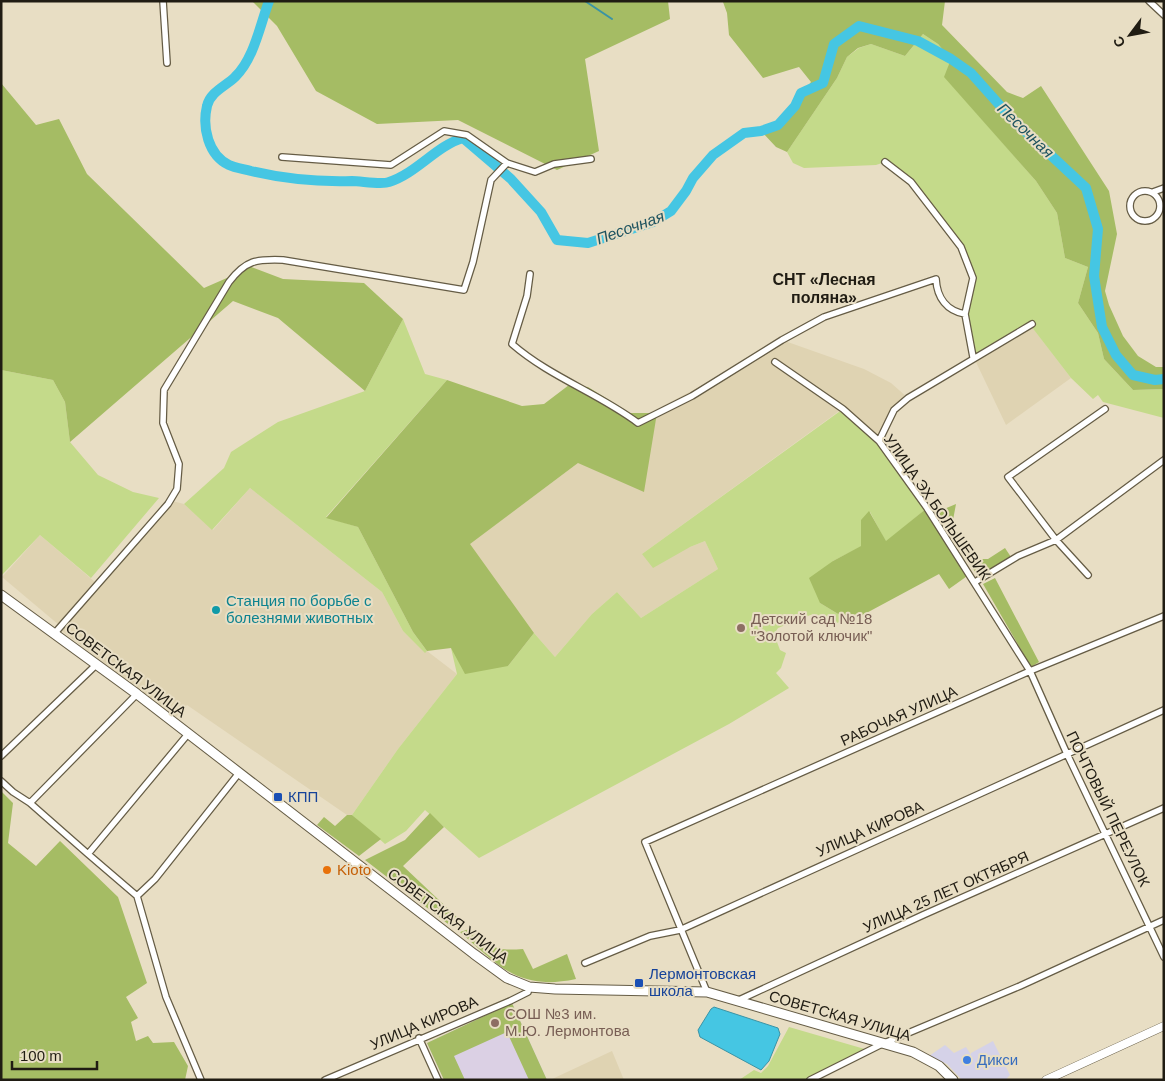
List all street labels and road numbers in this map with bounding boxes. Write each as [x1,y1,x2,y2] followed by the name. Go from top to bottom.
[881,431,994,583] street label: УЛИЦА ЭХ БОЛЬШЕВИК
[63,619,190,721] street label: СОВЕТСКАЯ УЛИЦА
[838,682,960,749] street label: РАБОЧАЯ УЛИЦА
[1063,728,1154,889] street label: ПОЧТОВЫЙ ПЕРЕУЛОК
[814,797,926,860] street label: УЛИЦА КИРОВА
[860,847,1031,936] street label: УЛИЦА 25 ЛЕТ ОКТЯБРЯ
[385,865,512,967] street label: СОВЕТСКАЯ УЛИЦА
[767,987,913,1044] street label: СОВЕТСКАЯ УЛИЦА
[367,992,480,1053] street label: УЛИЦА КИРОВА

